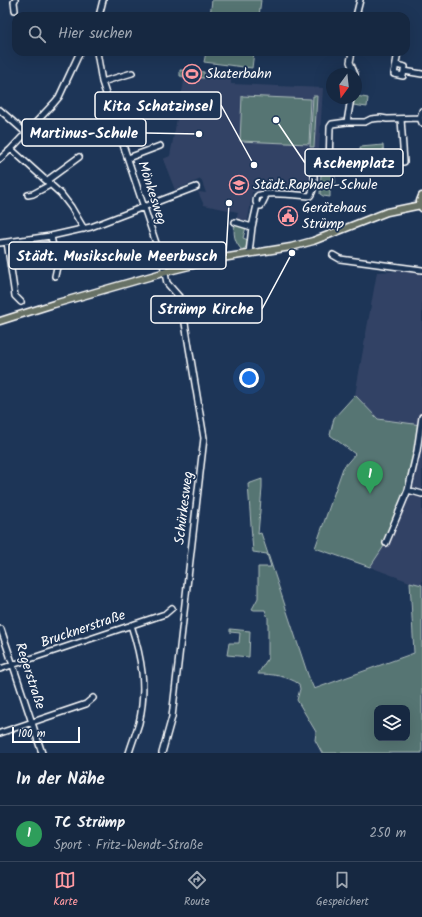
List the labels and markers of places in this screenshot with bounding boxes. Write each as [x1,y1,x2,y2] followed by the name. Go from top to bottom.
[181,63,203,85] sports icon: Skaterbahn
[206,63,272,85] place label: Skaterbahn
[95,92,221,119] callout: Kita Schatzinsel
[22,119,146,146] callout: Martinus-Schule
[305,149,403,176] callout: Aschenplatz
[228,174,250,196] school or university icon: Städt.Raphael-Schule
[253,174,378,196] place label: Städt.Raphael-Schule
[302,197,367,235] place label: Gerätehaus Strümp
[277,205,299,227] public building icon: Gerätehaus Strümp
[9,242,226,269] callout: Städt. Musikschule Meerbusch
[151,296,262,323] callout: Strümp Kirche
[357,461,383,494] pin: 1

